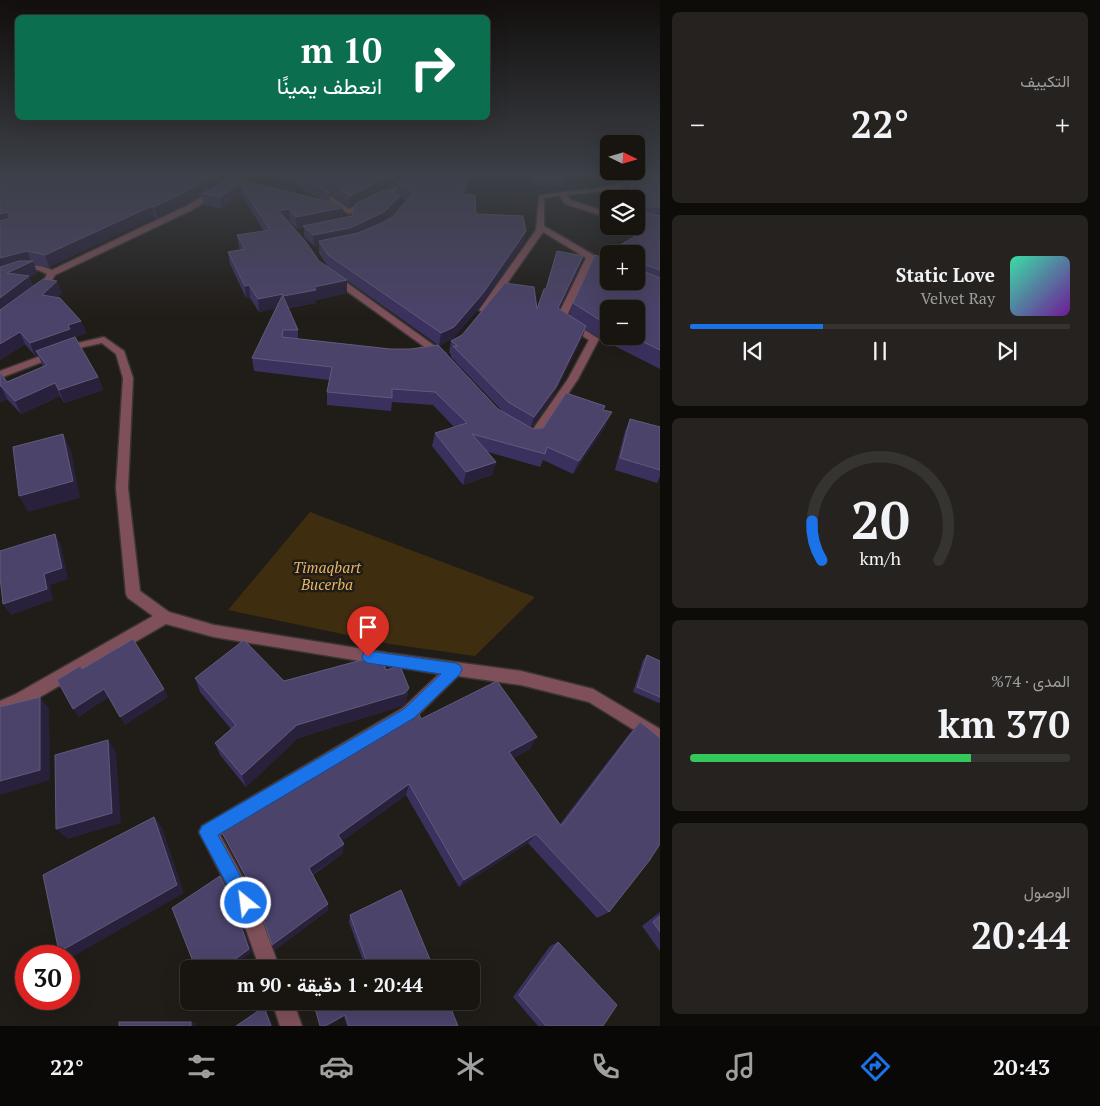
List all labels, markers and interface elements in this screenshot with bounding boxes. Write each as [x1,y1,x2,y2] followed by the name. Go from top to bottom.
[301,27,382,73] text: 10 m
[400,35,465,100] icon: right
[1020,70,1070,92] text: التكييف
[277,71,382,100] text: انعطف يمينًا
[851,99,909,149] text: 22°
[690,106,705,143] text: −
[1055,106,1070,143] text: +
[600,135,645,180] north arrow
[600,135,645,345] map controls
[600,190,645,235] button: layers
[600,245,645,290] button: +
[896,262,995,287] text: Static Love
[921,287,995,309] text: Velvet Ray
[600,300,645,345] button: −
[739,337,767,365] icon: previous
[866,337,894,365] icon: pause
[993,337,1021,365] icon: next
[851,485,909,554] text: 20
[859,546,901,570] text: km/h
[293,557,362,594] park label: Timaqbart Bucerba
[347,606,389,657] pin
[354,613,382,641] icon: arrive
[991,670,1070,692] text: المدى · 74%
[938,699,1070,749] text: 370 km
[219,876,271,928] position arrow
[1024,881,1070,903] text: الوصول
[971,910,1070,960] text: 20:44
[15,945,80,1010] speed limit sign: 30
[237,972,423,997] text: 20:44 · 1 دقيقة · 90 m
[184,1049,219,1084] icon: filters
[319,1049,354,1084] icon: car
[453,1049,488,1084] icon: climate
[588,1049,623,1084] icon: phone
[723,1049,758,1084] icon: music
[858,1049,893,1084] icon: directions
[50,1052,84,1081] text: 22°
[993,1052,1050,1081] text: 20:43

